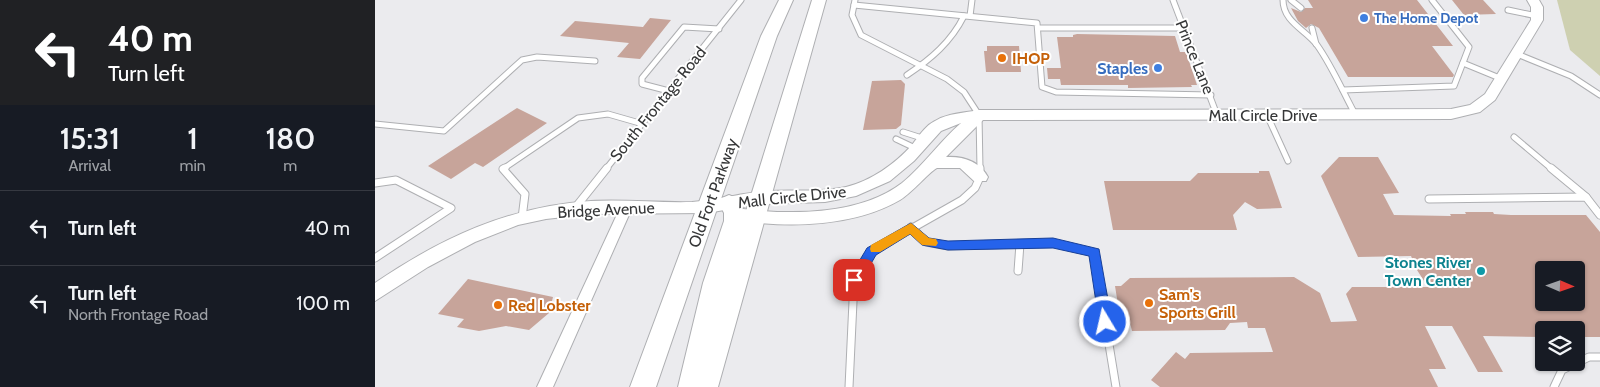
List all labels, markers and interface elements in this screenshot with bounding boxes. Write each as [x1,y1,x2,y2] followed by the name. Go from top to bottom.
[1374,9,1478,27] place label: The Home Depot
[1358,12,1370,24] marker: The Home Depot
[108,17,193,60] text: 40 m
[1172,17,1218,97] street label: Prince Lane
[25,20,90,85] icon: left
[606,43,710,165] street label: South Frontage Road
[1012,49,1050,68] place label: IHOP
[996,52,1008,64] marker: IHOP
[1097,59,1148,78] place label: Staples
[108,60,185,87] text: Turn left
[1152,62,1164,74] marker: Staples
[1209,106,1317,125] street label: Mall Circle Drive
[60,120,120,157] text: 15:31
[187,120,198,157] text: 1
[265,120,315,157] text: 180
[684,136,742,250] street label: Old Fort Parkway
[68,156,111,175] text: Arrival
[179,156,206,175] text: min
[283,156,297,175] text: m
[737,182,847,212] street label: Mall Circle Drive
[557,198,655,222] street label: Bridge Avenue
[25,214,53,242] icon: left
[68,217,136,240] text: Turn left
[305,217,350,240] text: 40 m
[1385,253,1472,290] place label: Stones River Town Center
[833,259,875,301] pin
[1535,261,1585,311] north arrow
[1535,261,1585,371] map controls
[1475,265,1487,277] marker: Stones River Town Center
[840,266,868,294] icon: arrive
[68,282,136,305] text: Turn left
[1159,285,1236,322] place label: Sam's Sports Grill
[25,289,53,317] icon: left
[296,292,350,315] text: 100 m
[1078,295,1130,347] position arrow
[508,296,591,315] place label: Red Lobster
[1143,297,1155,309] marker: Sam's Sports Grill
[492,299,504,311] marker: Red Lobster
[68,305,208,324] text: North Frontage Road
[1535,321,1585,371] button: layers

